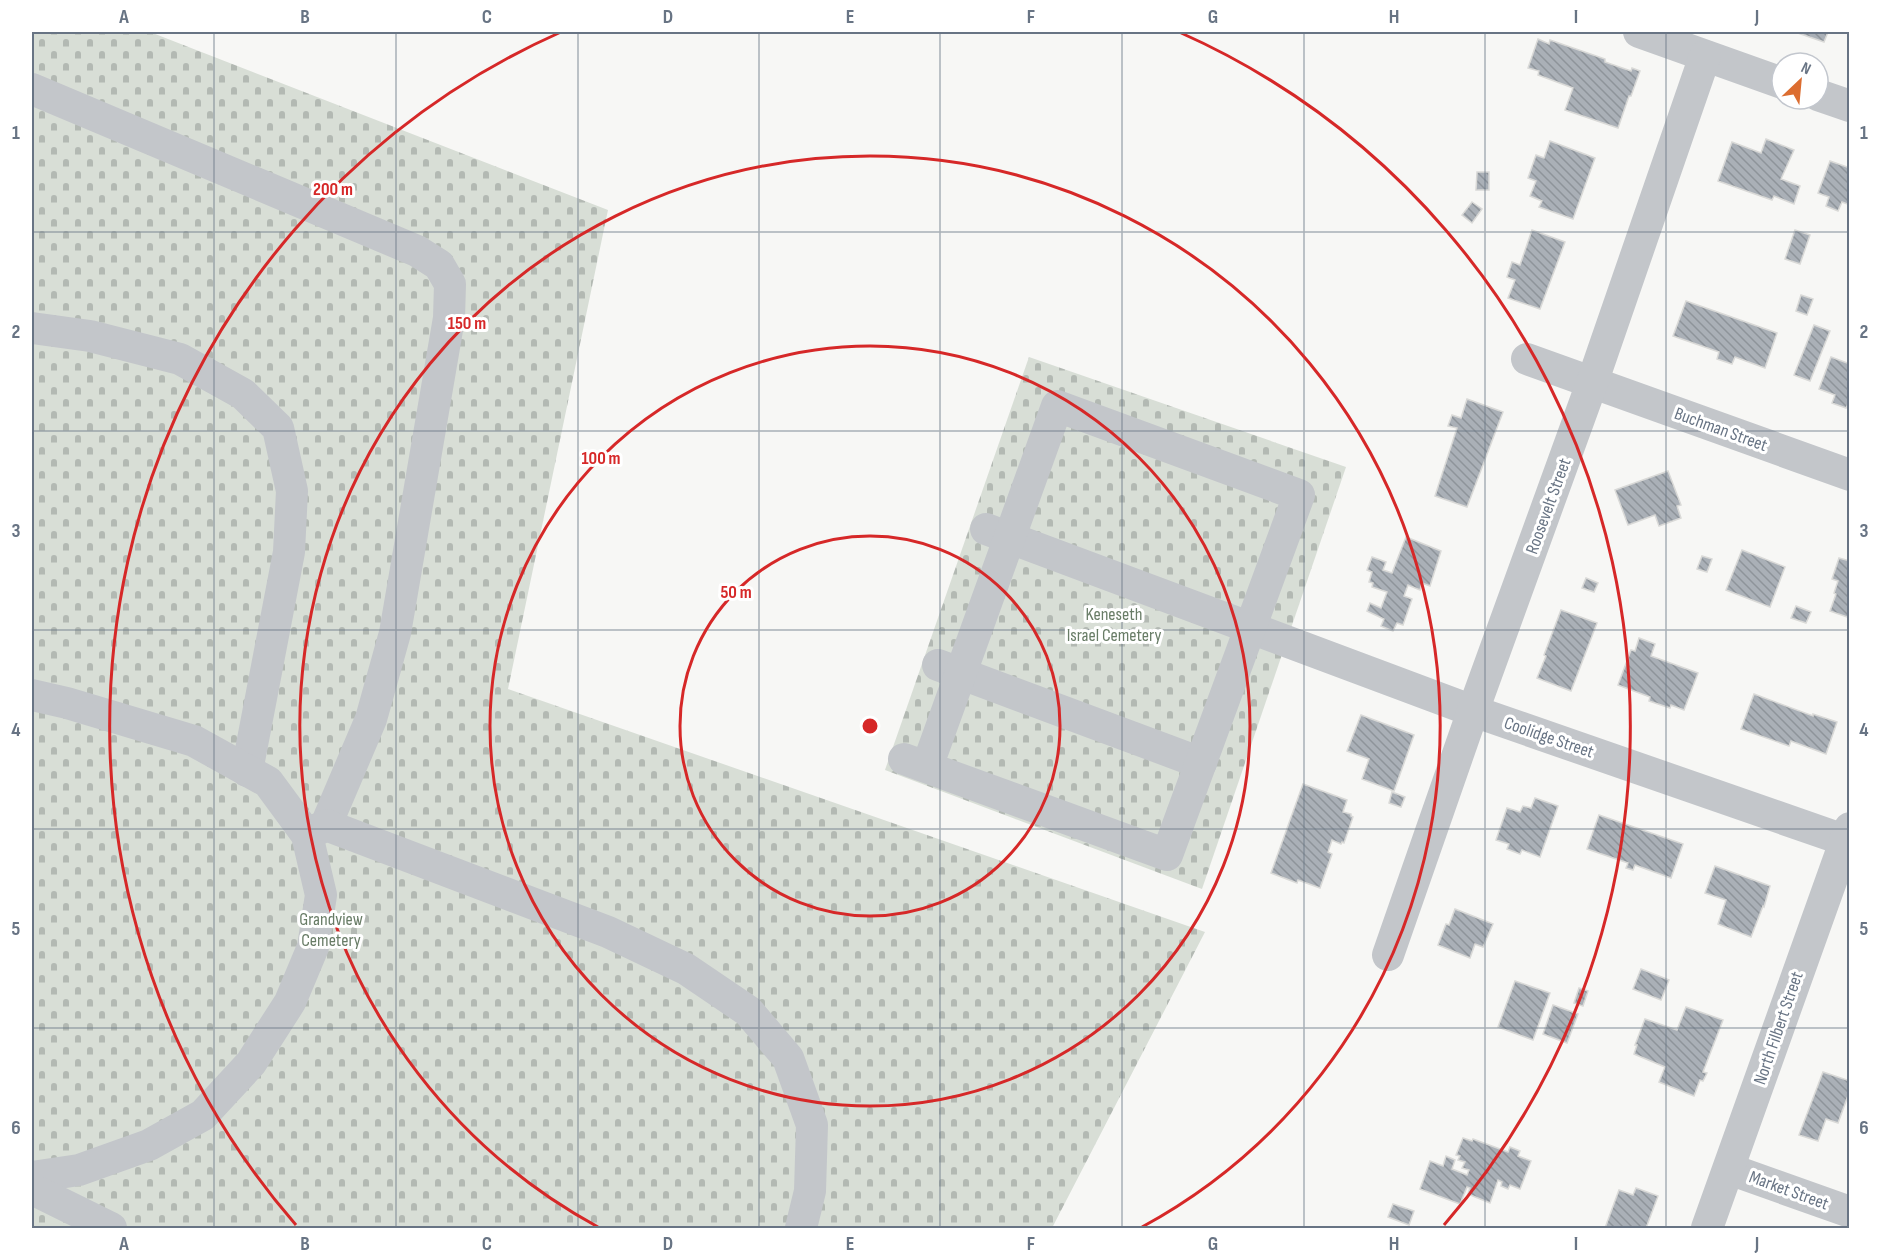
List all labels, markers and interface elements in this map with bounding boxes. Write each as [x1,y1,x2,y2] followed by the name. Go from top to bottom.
[118,5,129,29] text: A
[300,5,310,29] text: B
[482,5,492,29] text: C
[663,5,673,29] text: D
[846,5,854,29] text: E
[1027,5,1035,29] text: F
[1208,5,1218,29] text: G
[1389,5,1399,29] text: H
[1574,5,1578,29] text: I
[1754,5,1759,29] text: J
[1770,51,1830,111] north arrow
[1798,58,1814,79] text: N
[12,121,20,145] text: 1
[1860,121,1868,145] text: 1
[313,179,353,200] text: 200 m
[448,313,486,334] text: 150 m
[12,320,20,344] text: 2
[1860,320,1868,344] text: 2
[1671,403,1771,456] street label: Buchman Street
[582,448,621,469] text: 100 m
[1521,455,1576,557] street label: Roosevelt Street
[12,519,21,543] text: 3
[1860,519,1869,543] text: 3
[720,582,752,603] text: 50 m
[1067,604,1161,646] park label: Keneseth Israel Cemetery
[1501,712,1597,763] street label: Coolidge Street
[860,716,880,736] centre of rings
[11,718,21,742] text: 4
[1859,718,1869,742] text: 4
[299,909,363,951] park label: Grandview Cemetery
[12,917,21,941] text: 5
[1860,917,1869,941] text: 5
[1749,968,1808,1088] street label: North Filbert Street
[11,1116,21,1140] text: 6
[1859,1116,1869,1140] text: 6
[1746,1166,1832,1215] street label: Market Street
[118,1232,129,1256] text: A
[300,1232,310,1256] text: B
[482,1232,492,1256] text: C
[663,1232,673,1256] text: D
[846,1232,854,1256] text: E
[1027,1232,1035,1256] text: F
[1208,1232,1218,1256] text: G
[1389,1232,1399,1256] text: H
[1574,1232,1578,1256] text: I
[1754,1232,1759,1256] text: J

